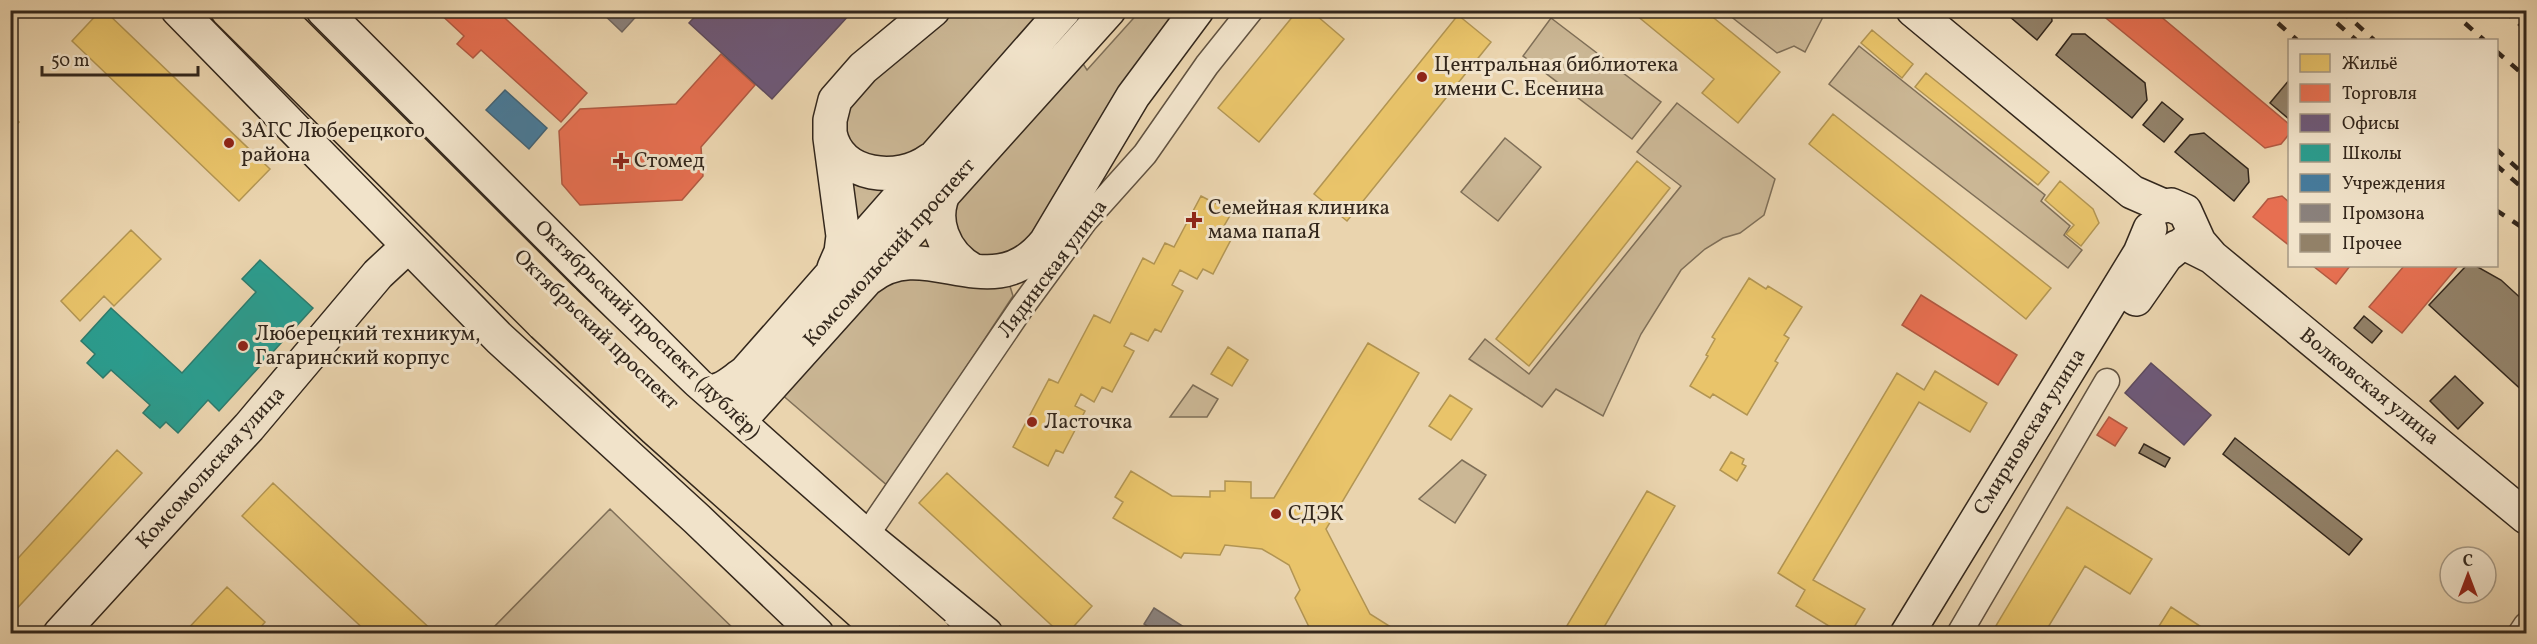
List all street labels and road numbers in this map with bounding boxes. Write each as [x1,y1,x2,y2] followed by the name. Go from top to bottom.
[797,152,983,354] street label: Комсомольский проспект
[991,194,1115,344] street label: Лядинская улица
[527,214,767,446] street label: Октябрьский проспект (дублёр)
[507,243,686,417] street label: Октябрьский проспект
[2293,321,2445,453] street label: Волковская улица
[1967,343,2093,521] street label: Смирновская улица
[130,380,292,556] street label: Комсомольская улица

